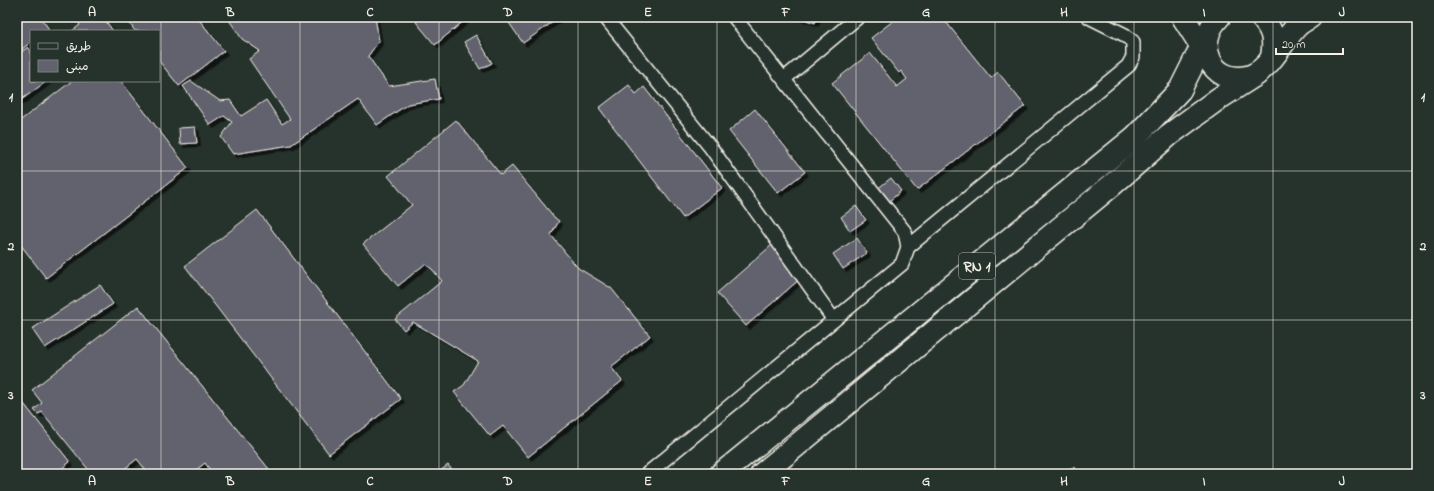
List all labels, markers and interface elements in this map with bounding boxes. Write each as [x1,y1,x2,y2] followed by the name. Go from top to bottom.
[88,3,96,22] text: A
[225,3,235,22] text: B
[366,3,374,22] text: C
[502,3,513,22] text: D
[644,3,652,22] text: E
[781,3,791,22] text: F
[922,3,930,22] text: G
[1060,3,1068,22] text: H
[1202,3,1206,22] text: I
[1339,3,1345,22] text: J
[30,30,160,82] legend
[1276,30,1343,56] scale bar
[1282,36,1305,54] text: 20 m
[66,38,91,56] text: طريق
[66,58,89,76] text: مبنى
[9,88,14,107] text: 1
[1421,88,1426,107] text: 1
[7,237,15,256] text: 2
[1419,237,1427,256] text: 2
[959,253,995,279] road number: RN 1
[7,386,14,405] text: 3
[1419,386,1426,405] text: 3
[88,472,96,491] text: A
[225,472,235,491] text: B
[366,472,374,491] text: C
[502,472,513,491] text: D
[644,472,652,491] text: E
[781,472,791,491] text: F
[922,472,930,491] text: G
[1060,472,1068,491] text: H
[1202,472,1206,491] text: I
[1339,472,1345,491] text: J

